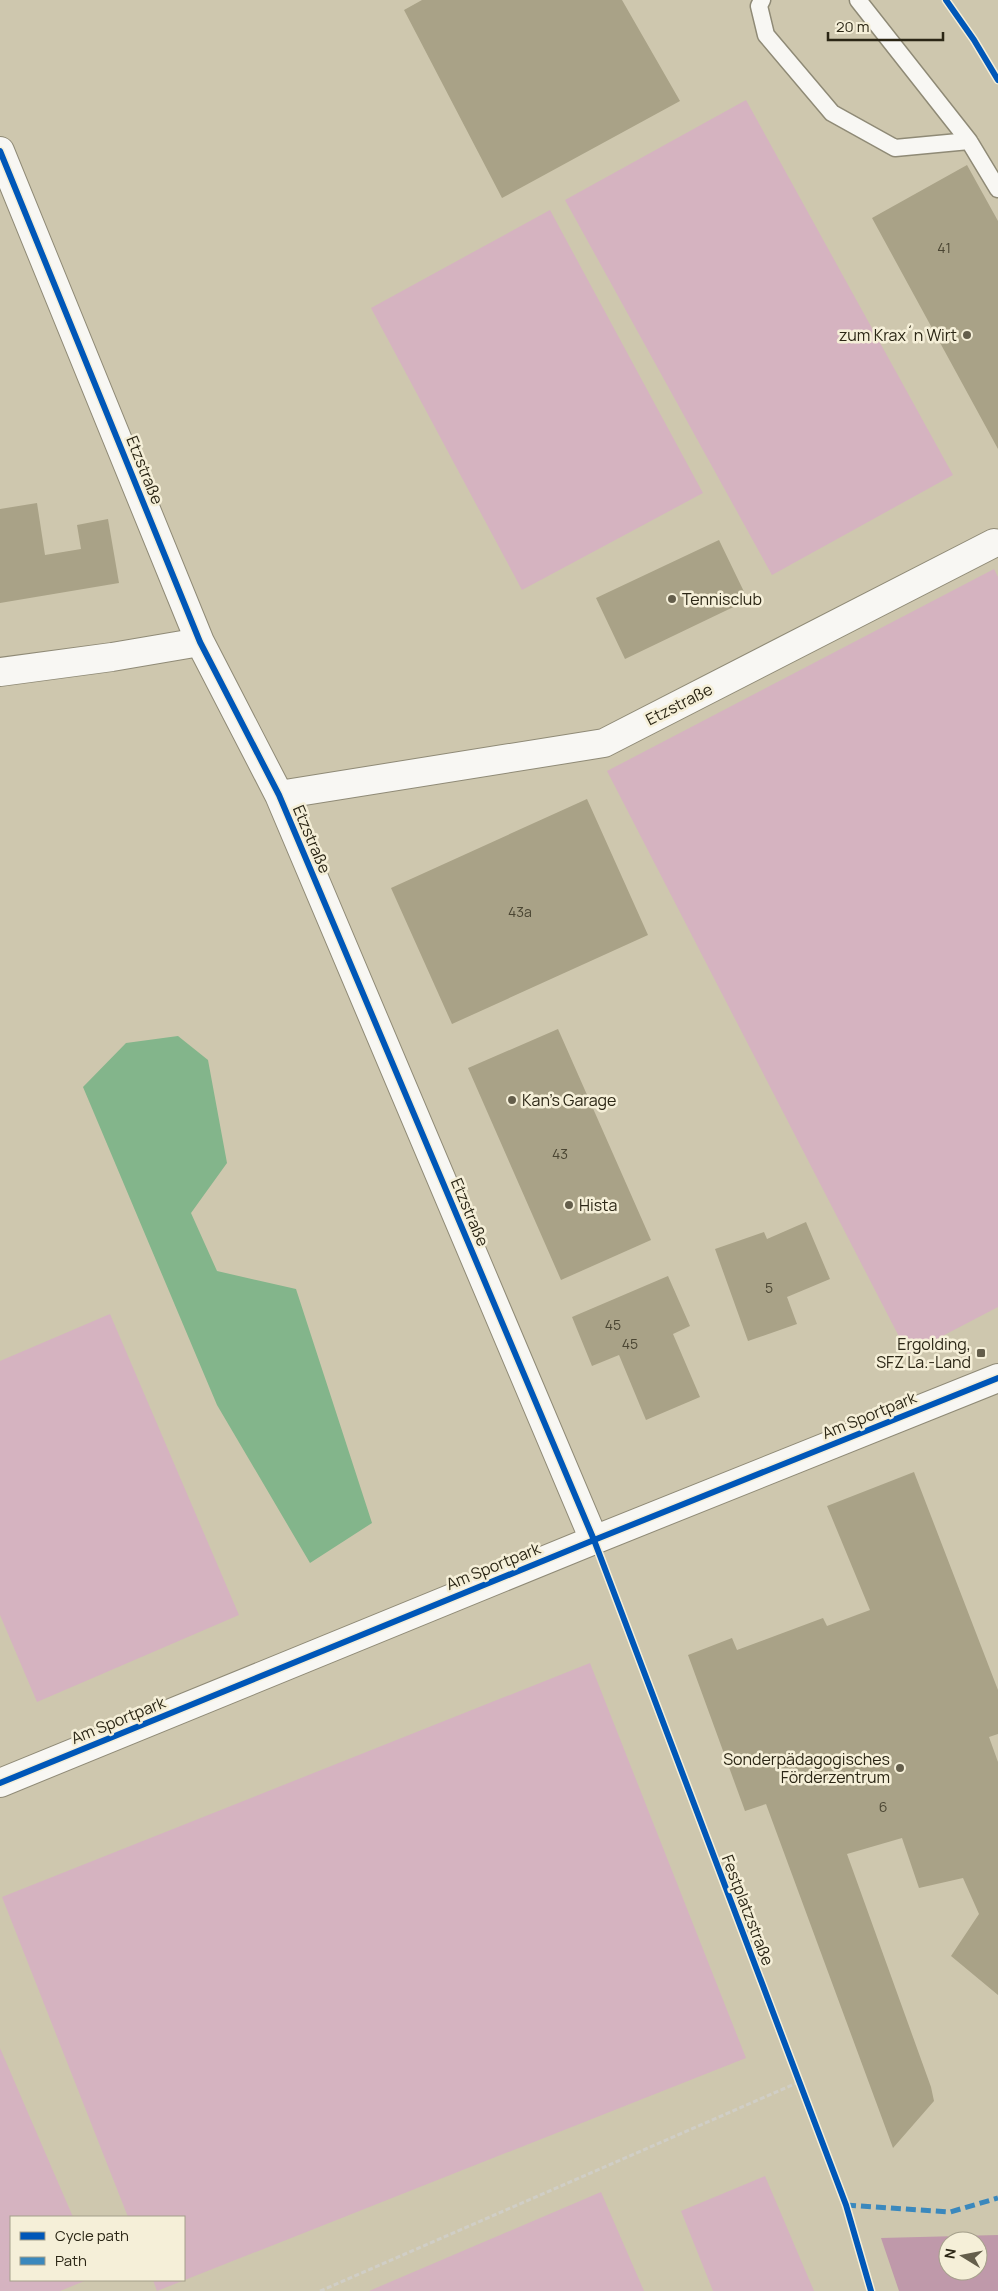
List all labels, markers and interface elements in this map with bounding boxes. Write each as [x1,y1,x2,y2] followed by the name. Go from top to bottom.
[828,10,943,42] scale bar
[836,16,869,37] text: 20 m
[937,238,951,257] house number: 41
[839,324,957,346] place label: zum Krax´n Wirt
[961,329,973,341] marker: zum Krax´n Wirt
[121,432,169,508] street label: Etzstraße
[682,588,762,610] place label: Tennisclub
[666,593,678,605] marker: Tennisclub
[642,678,716,730] street label: Etzstraße
[288,802,336,876] street label: Etzstraße
[508,902,532,921] house number: 43a
[522,1089,616,1111] place label: Kan's Garage
[506,1094,518,1106] marker: Kan's Garage
[552,1144,568,1163] house number: 43
[446,1175,494,1249] street label: Etzstraße
[579,1194,617,1216] place label: Hista
[563,1199,575,1211] marker: Hista
[765,1278,773,1297] house number: 5
[605,1315,621,1334] house number: 45
[876,1333,971,1373] place label: Ergolding, SFZ La.-Land
[622,1334,638,1353] house number: 45
[975,1347,987,1359] marker: Ergolding, SFZ La.-Land
[819,1386,920,1444] street label: Am Sportpark
[443,1537,544,1595] street label: Am Sportpark
[68,1691,169,1749] street label: Am Sportpark
[723,1748,890,1788] place label: Sonderpädagogisches Förderzentrum
[894,1762,906,1774] marker: Sonderpädagogisches Förderzentrum
[879,1797,887,1816] house number: 6
[717,1851,779,1969] street label: Festplatzstraße
[10,2216,185,2281] legend
[55,2225,129,2246] text: Cycle path
[938,2231,988,2281] north arrow
[939,2247,960,2260] text: N
[55,2250,87,2271] text: Path

